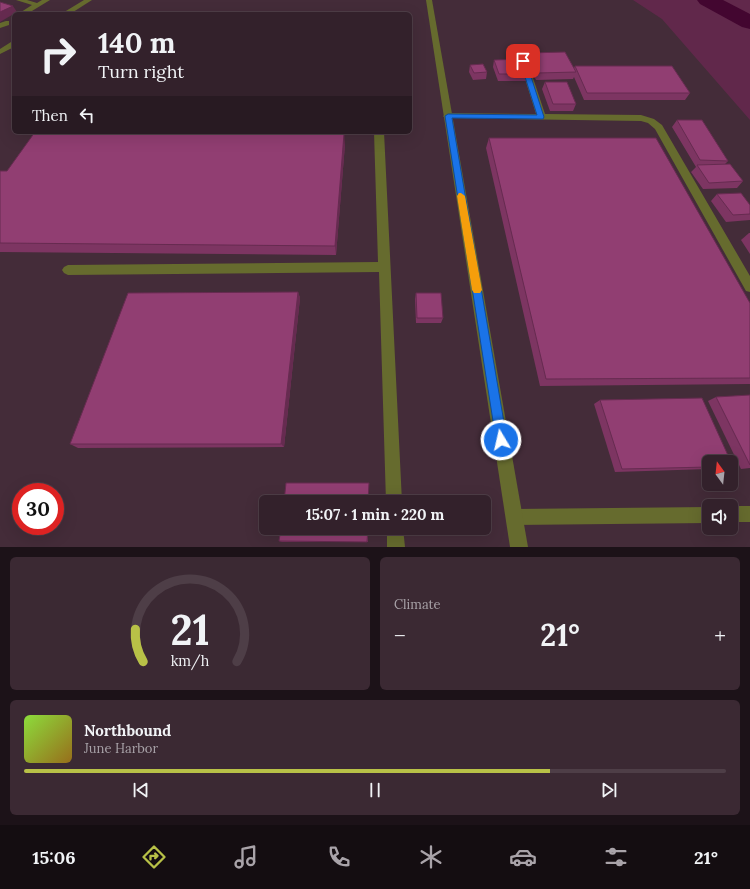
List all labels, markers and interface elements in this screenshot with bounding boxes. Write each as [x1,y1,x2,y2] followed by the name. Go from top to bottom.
[98,25,176,61] text: 140 m
[32,28,84,80] icon: right
[506,44,540,78] pin
[512,50,534,72] icon: arrive
[98,60,184,83] text: Turn right
[76,104,98,126] icon: left
[32,106,68,125] text: Then
[480,419,522,461] position arrow
[702,455,738,491] north arrow
[702,455,738,535] map controls
[12,483,64,535] speed limit sign: 30
[702,499,738,535] button: sound
[306,505,444,524] text: 15:07 · 1 min · 220 m
[394,596,441,613] text: Climate
[170,602,210,655] text: 21
[540,616,580,654] text: 21°
[394,621,406,649] text: −
[714,621,726,649] text: +
[171,651,210,670] text: km/h
[84,721,171,740] text: Northbound
[84,740,158,757] text: June Harbor
[130,779,152,801] icon: previous
[364,779,386,801] icon: pause
[598,779,620,801] icon: next
[140,843,168,871] icon: directions
[232,843,260,871] icon: music
[325,843,353,871] icon: phone
[417,843,445,871] icon: climate
[509,843,537,871] icon: car
[602,843,630,871] icon: filters
[32,846,76,869] text: 15:06
[694,846,718,869] text: 21°

